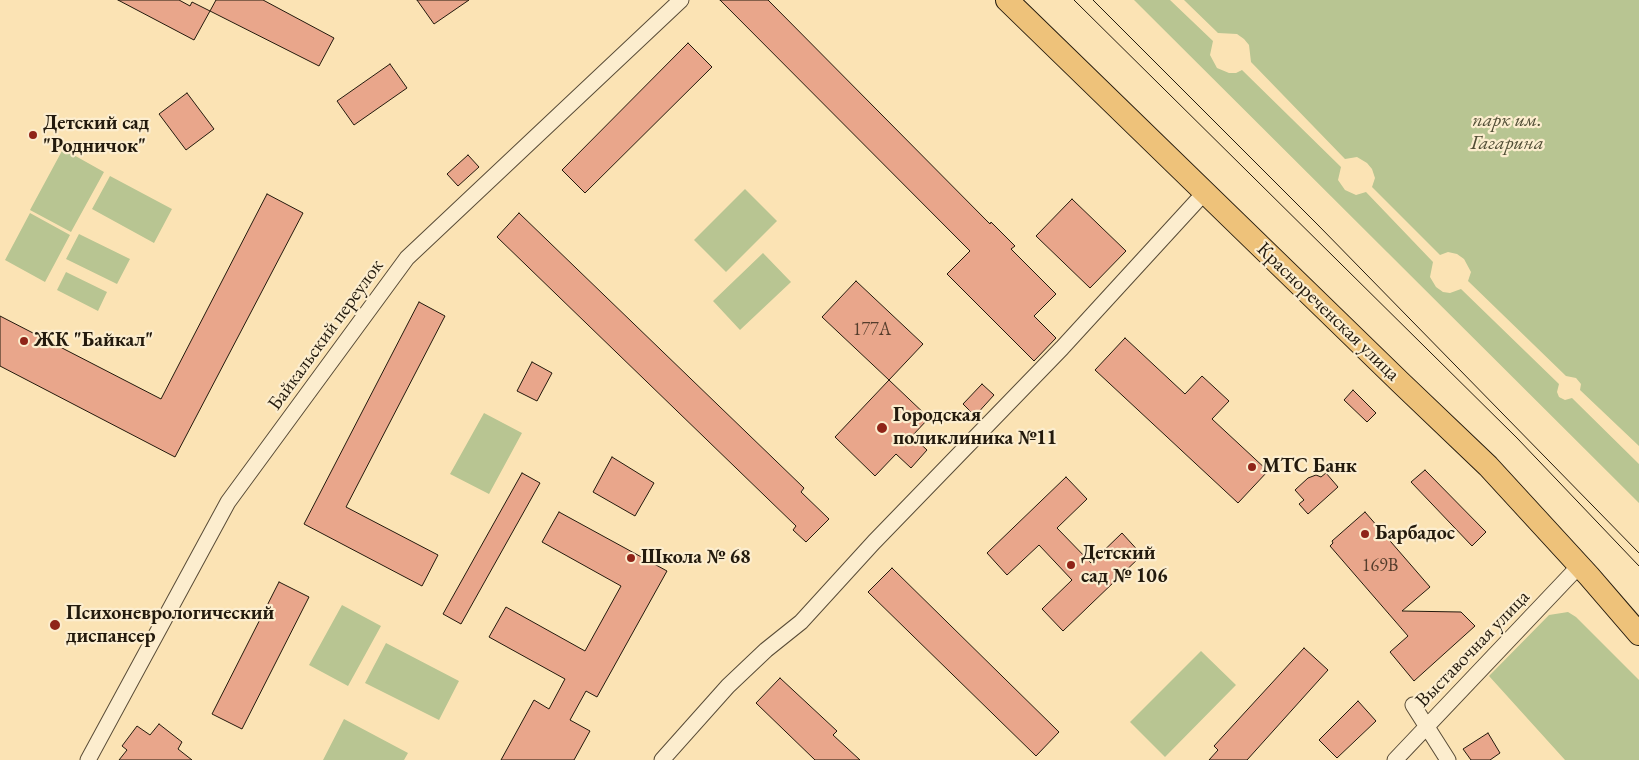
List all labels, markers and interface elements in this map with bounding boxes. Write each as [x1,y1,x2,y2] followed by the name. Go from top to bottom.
[1470,109,1544,156] park label: парк им. Гагарина
[43,112,149,159] place label: Детский сад "Родничок"
[27,129,39,141] marker: Детский сад "Родничок"
[1252,238,1404,386] street label: Краснореченская улица
[263,255,389,415] street label: Байкальский переулок
[853,319,891,341] house number: 177А
[34,329,153,353] place label: ЖК "Байкал"
[18,335,30,347] marker: ЖК "Байкал"
[893,404,1057,451] place label: Городская поликлиника №11
[875,421,889,435] marker: Городская поликлиника №11
[1262,455,1357,479] place label: МТС Банк
[1246,461,1258,473] marker: МТС Банк
[1375,522,1455,546] place label: Барбадос
[1359,528,1371,540] marker: Барбадос
[1081,542,1167,589] place label: Детский сад № 106
[641,546,751,570] place label: Школа № 68
[625,552,637,564] marker: Школа № 68
[1362,555,1398,577] house number: 169В
[1065,559,1077,571] marker: Детский сад № 106
[1411,585,1535,713] street label: Выставочная улица
[66,602,274,649] place label: Психоневрологический диспансер
[48,618,62,632] marker: Психоневрологический диспансер

